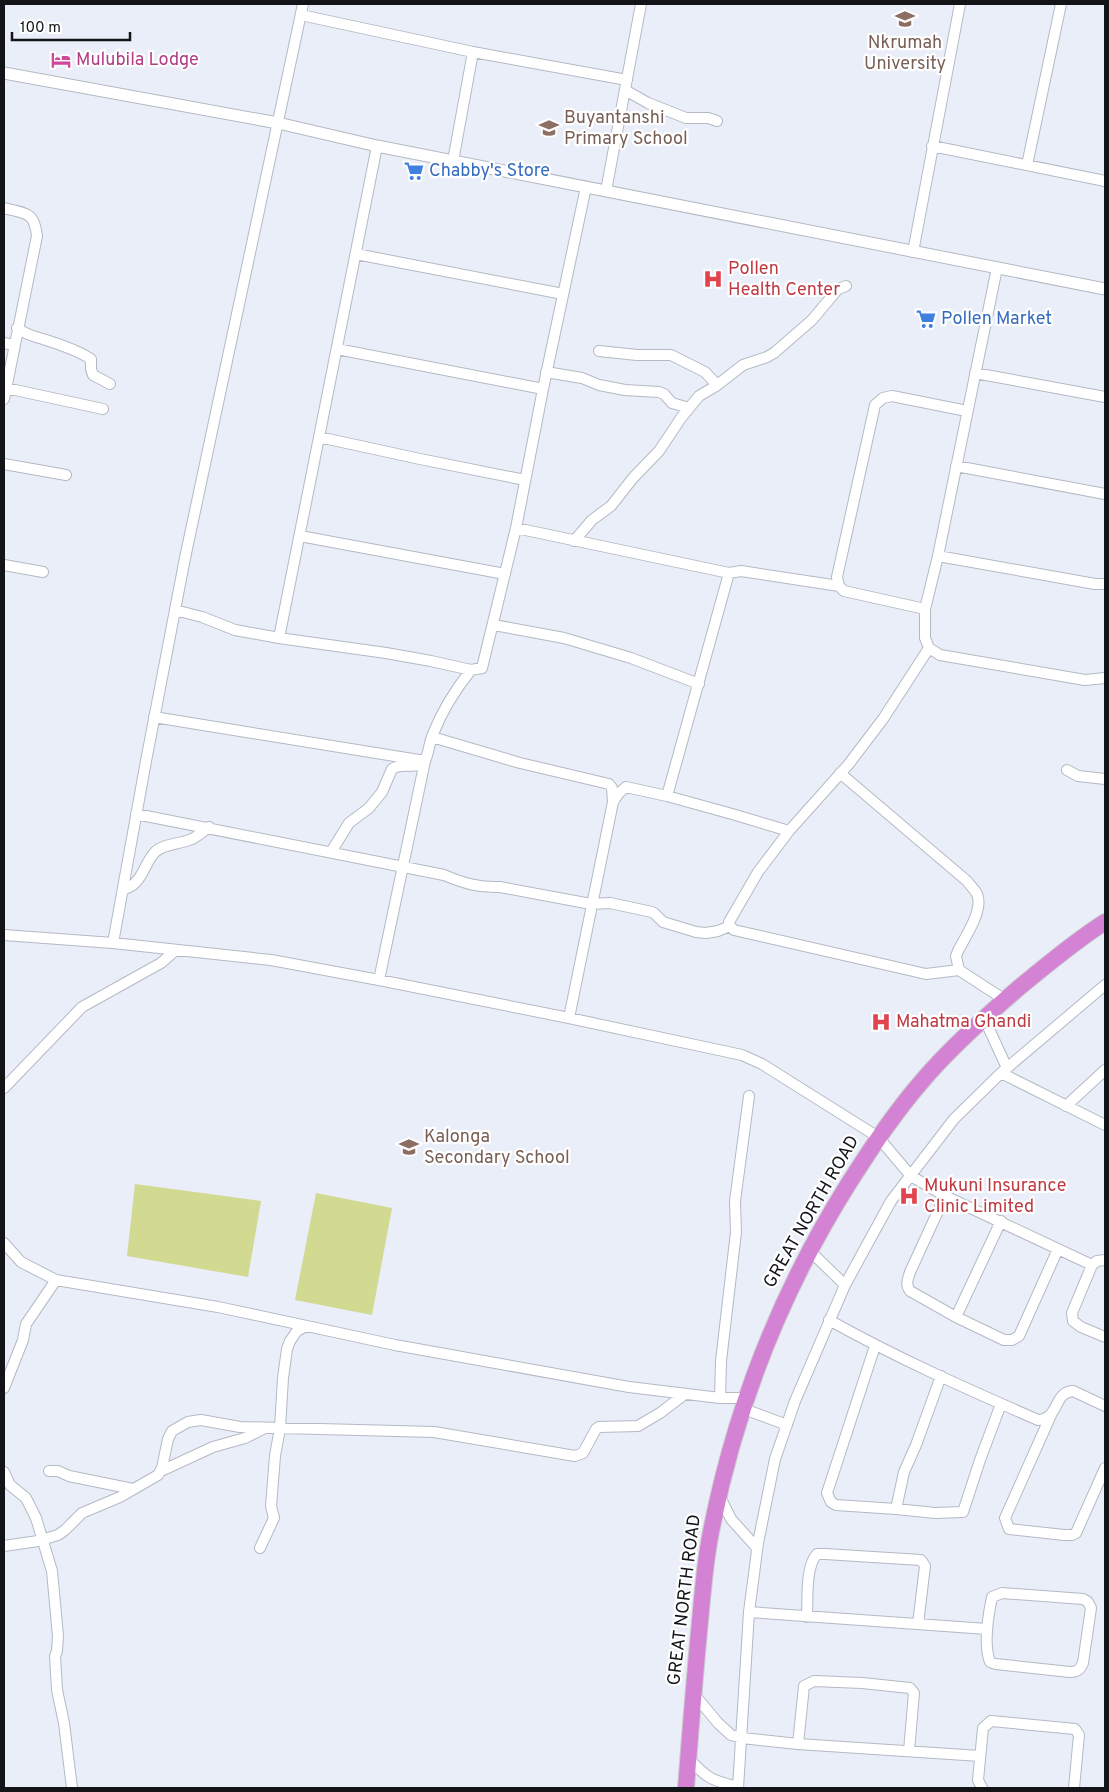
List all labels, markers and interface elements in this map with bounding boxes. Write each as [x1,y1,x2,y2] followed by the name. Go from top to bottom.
[894,8,916,30] school or university icon: Nkrumah University
[12,10,130,42] scale bar
[20,19,61,38] text: 100 m
[864,32,946,76] place label: Nkrumah University
[50,49,72,71] hotel icon: Mulubila Lodge
[76,49,199,72] place label: Mulubila Lodge
[564,107,688,151] place label: Buyantanshi Primary School
[538,117,560,139] school or university icon: Buyantanshi Primary School
[403,160,425,182] supermarket icon: Chabby's Store
[429,160,550,183] place label: Chabby's Store
[728,258,840,302] place label: Pollen Health Center
[702,268,724,290] hospital icon: Pollen Health Center
[915,308,937,330] supermarket icon: Pollen Market
[941,308,1052,331] place label: Pollen Market
[870,1011,892,1033] hospital icon: Mahatma Ghandi
[896,1011,1031,1034] place label: Mahatma Ghandi
[424,1126,570,1170] place label: Kalonga Secondary School
[759,1132,865,1292] street label: GREAT NORTH ROAD
[398,1136,420,1158] school or university icon: Kalonga Secondary School
[924,1175,1066,1219] place label: Mukuni Insurance Clinic Limited
[898,1185,920,1207] hospital icon: Mukuni Insurance Clinic Limited
[663,1513,707,1687] street label: GREAT NORTH ROAD

